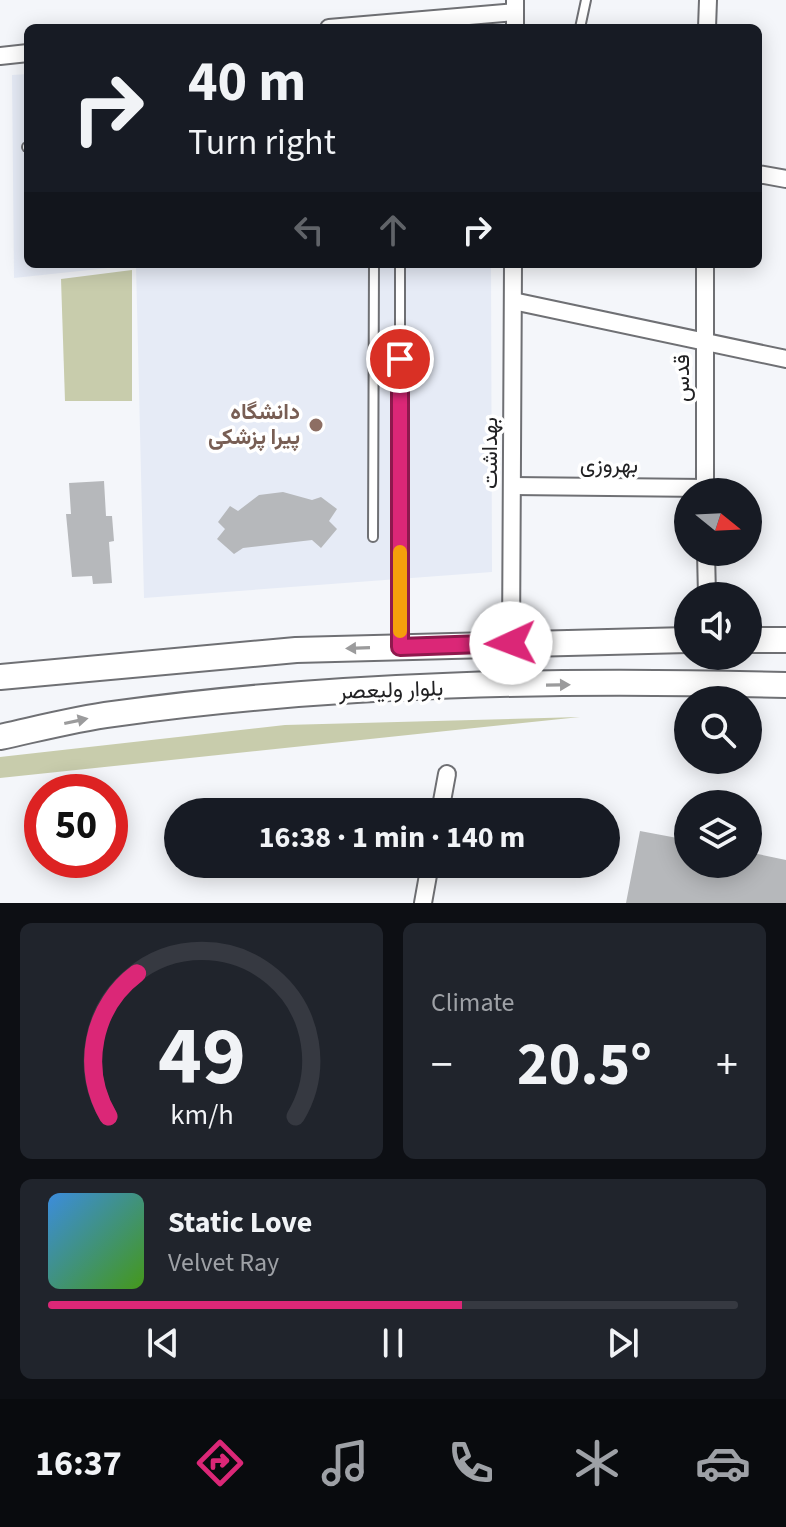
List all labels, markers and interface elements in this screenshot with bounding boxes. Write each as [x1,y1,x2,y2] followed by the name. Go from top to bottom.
[188,43,306,122] text: 40 m
[56,56,160,160] icon: right
[188,117,336,168] text: Turn right
[287,208,331,252] icon: left
[371,208,415,252] icon: ahead
[455,208,499,252] icon: right
[366,325,434,393] pin
[378,337,422,381] icon: arrive
[666,354,698,402] street label: قدس
[208,396,300,453] place label: دانشگاه پیرا پزشکی
[307,416,325,434] marker: دانشگاه پیرا پزشکی
[474,417,506,489] street label: بهداشت
[579,448,639,482] street label: بهروزی
[674,478,762,566] north arrow
[674,478,762,878] map controls
[674,582,762,670] button: sound
[469,601,553,685] position arrow
[345,641,370,654] one-way arrow
[337,672,444,708] street label: بلوار ولیعصر
[546,679,571,691] one-way arrow
[674,686,762,774] button: search
[64,714,89,727] one-way arrow
[24,774,128,878] speed limit sign: 50
[674,790,762,878] button: layers
[259,816,525,859] text: 16:38 · 1 min · 140 m
[431,984,515,1021] text: Climate
[158,998,245,1116] text: 49
[517,1023,652,1108] text: 20.5°
[431,1034,453,1097] text: −
[716,1034,738,1097] text: +
[170,1095,233,1135] text: km/h
[168,1201,312,1244] text: Static Love
[168,1244,279,1281] text: Velvet Ray
[141,1321,185,1365] icon: previous
[371,1321,415,1365] icon: pause
[601,1321,645,1365] icon: next
[192,1435,248,1491] icon: directions
[317,1435,373,1491] icon: music
[443,1435,499,1491] icon: phone
[569,1435,625,1491] icon: climate
[695,1435,751,1491] icon: car
[35,1438,122,1489] text: 16:37

